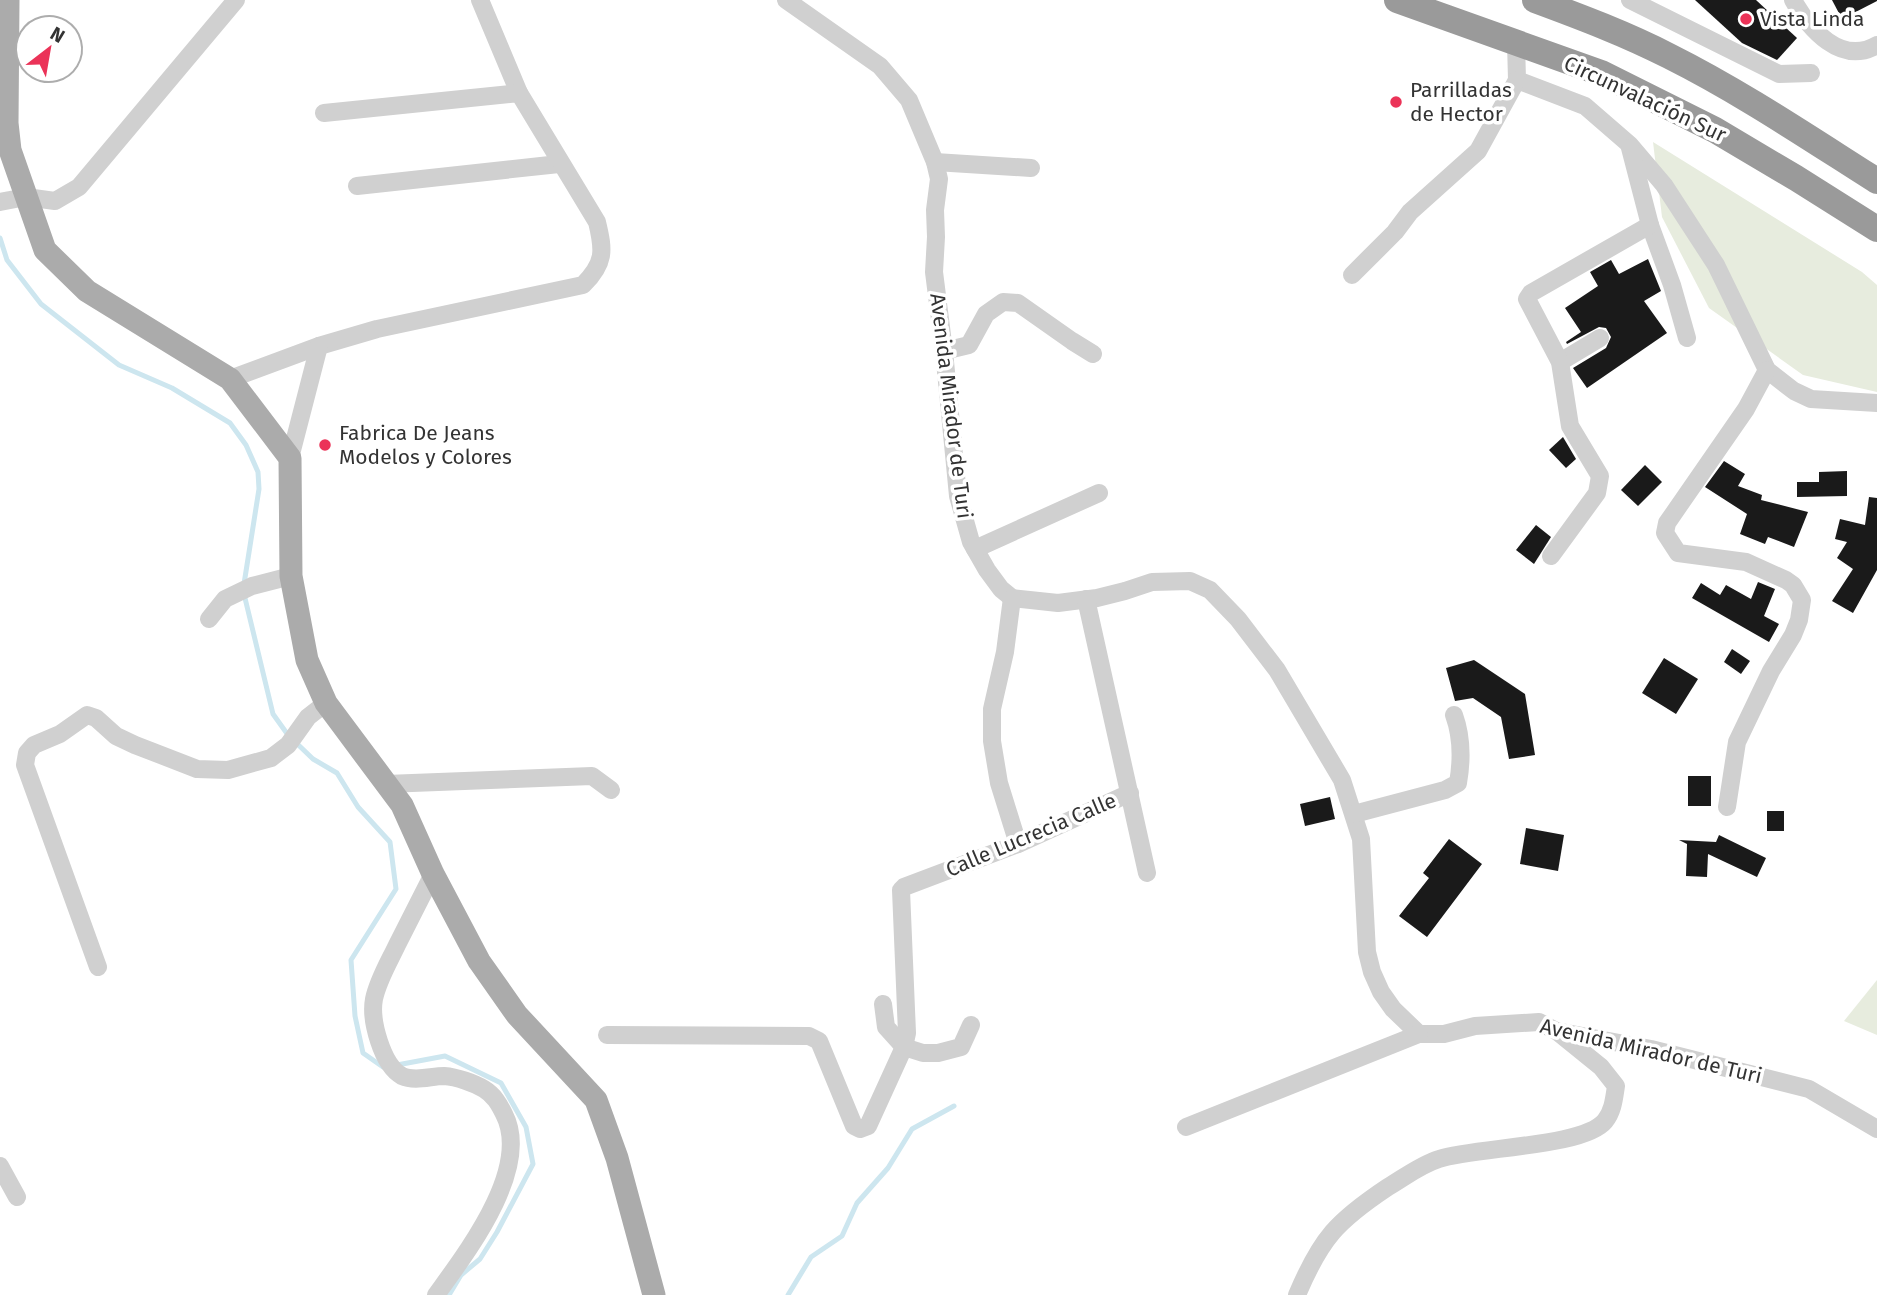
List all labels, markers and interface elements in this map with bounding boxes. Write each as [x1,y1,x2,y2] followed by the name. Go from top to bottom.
[1760,6,1865,32] place label: Vista Linda
[1738,11,1754,27] marker: Vista Linda
[14,14,84,84] north arrow
[46,22,69,48] text: N
[1560,50,1730,148] street label: Circunvalación Sur
[1410,77,1512,127] place label: Parrilladas de Hector
[1388,94,1404,110] marker: Parrilladas de Hector
[924,292,978,520] street label: Avenida Mirador de Turi
[339,420,512,470] place label: Fabrica De Jeans Modelos y Colores
[317,437,333,453] marker: Fabrica De Jeans Modelos y Colores
[942,787,1120,883] street label: Calle Lucrecia Calle
[1538,1013,1764,1089] street label: Avenida Mirador de Turi

